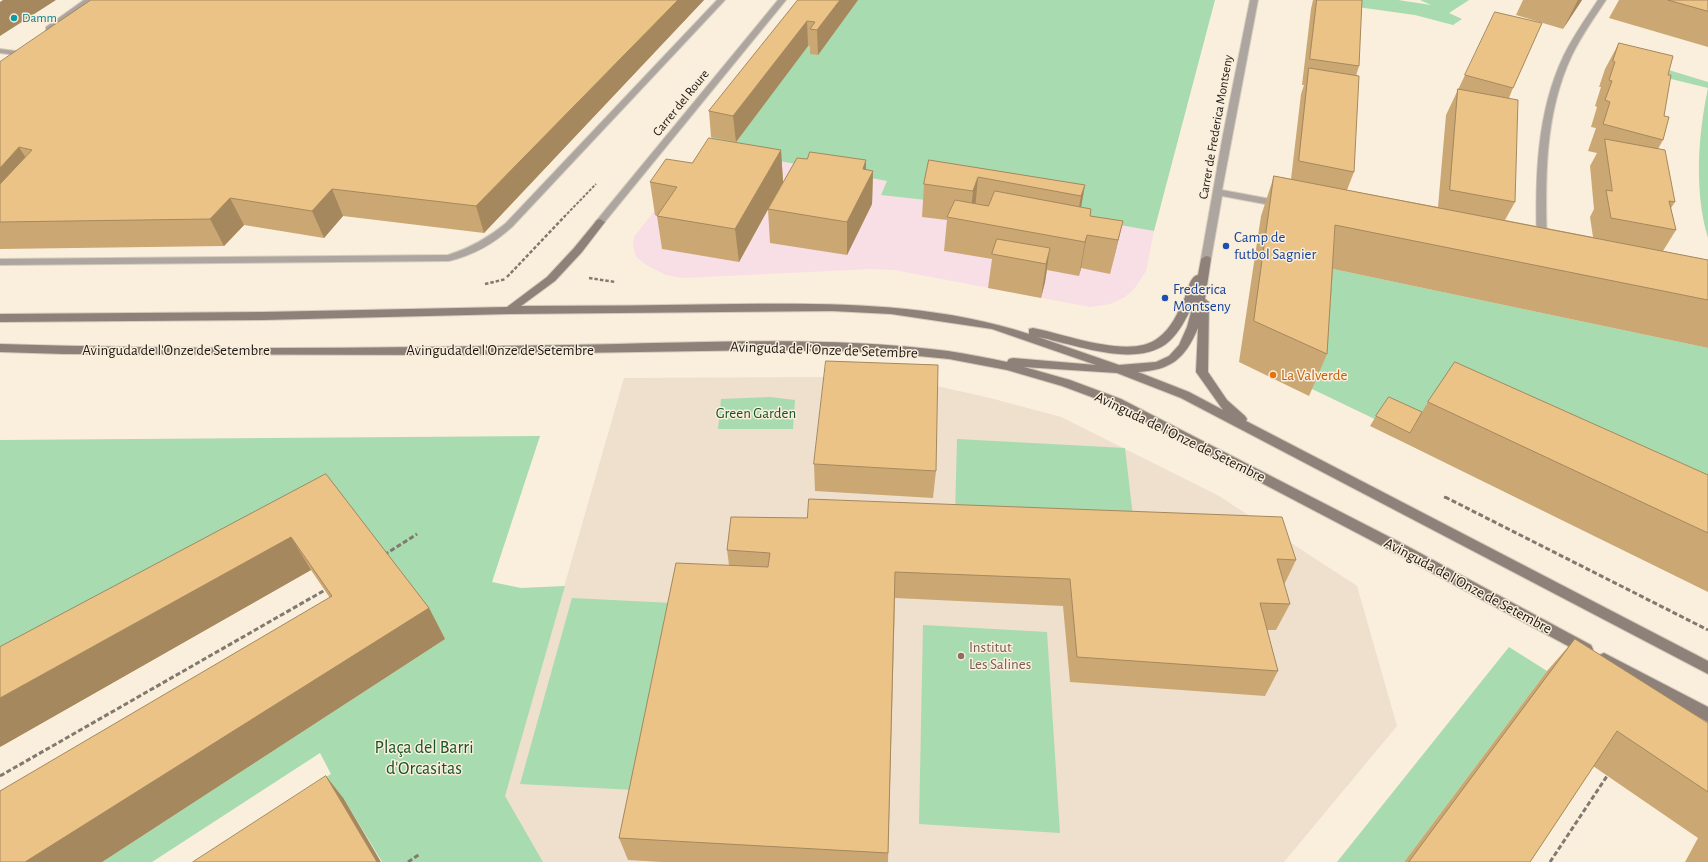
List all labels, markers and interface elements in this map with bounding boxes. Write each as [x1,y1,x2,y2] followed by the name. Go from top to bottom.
[22,10,57,26] place label: Damm
[9,13,19,23] marker: Damm
[1196,53,1236,201] street label: Carrer de Frederica Montseny
[649,67,713,139] street label: Carrer del Roure
[1234,228,1316,263] place label: Camp de futbol Sagnier
[1221,241,1231,251] marker: Camp de futbol Sagnier
[1173,280,1231,315] place label: Frederica Montseny
[1160,293,1170,303] marker: Frederica Montseny
[730,338,918,362] street label: Avinguda de l'Onze de Setembre
[82,341,270,359] street label: Avinguda de l'Onze de Setembre
[406,341,594,359] street label: Avinguda de l'Onze de Setembre
[1281,366,1347,384] place label: La Valverde
[1268,370,1278,380] marker: La Valverde
[1092,388,1268,486] street label: Avinguda de l'Onze de Setembre
[716,404,796,422] park label: Green Garden
[1381,534,1555,638] street label: Avinguda de l'Onze de Setembre
[969,638,1031,673] place label: Institut Les Salines
[956,651,966,661] marker: Institut Les Salines
[375,737,473,780] park label: Plaça del Barri d'Orcasitas

